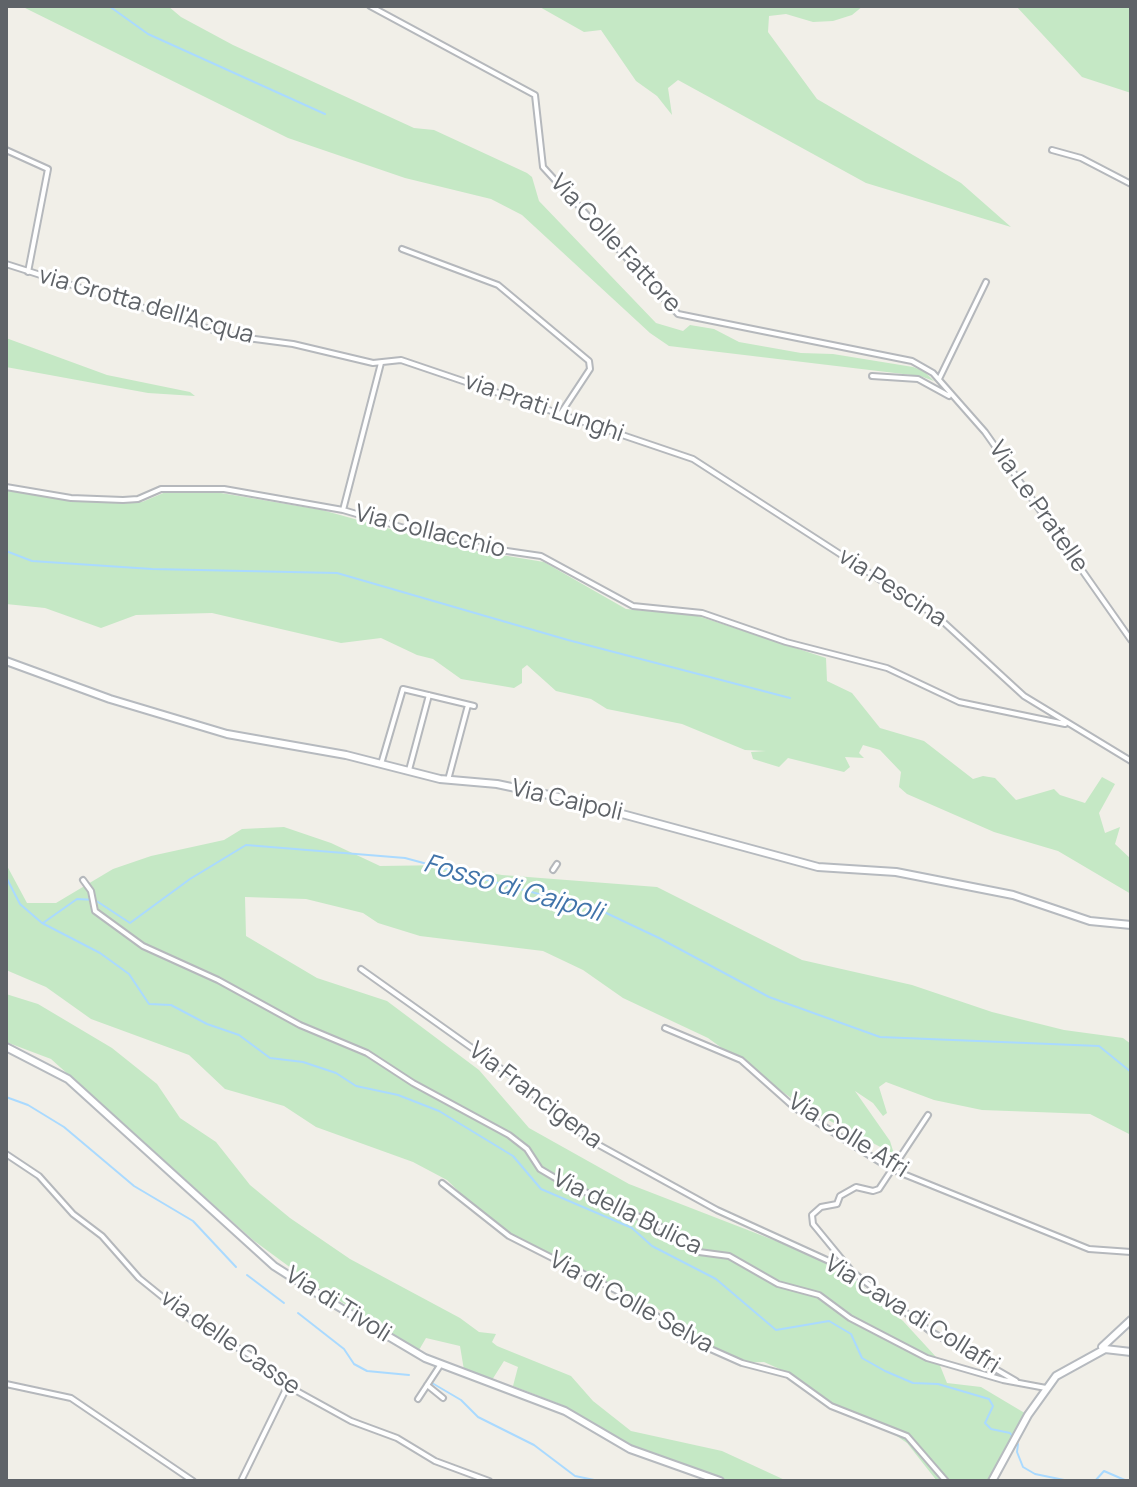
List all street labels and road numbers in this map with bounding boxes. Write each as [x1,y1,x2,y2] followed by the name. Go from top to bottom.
[544,169,686,319] street label: Via Colle Fattore
[35,261,257,351] street label: via Grotta dell'Acqua
[460,367,628,449] street label: via Prati Lunghi
[982,436,1094,578] street label: Via Le Pratelle
[352,499,508,565] street label: Via Collacchio
[833,542,951,634] street label: via Pescina
[508,774,626,828] street label: Via Caipoli
[463,1037,607,1155] street label: Via Francigena
[782,1088,914,1184] street label: Via Colle Afri
[548,1165,706,1261] street label: Via della Bulica
[544,1246,718,1360] street label: Via di Colle Selva
[819,1250,1005,1380] street label: Via Cava di Collafri
[280,1261,396,1349] street label: Via di Tivoli
[155,1284,305,1402] street label: via delle Casse

